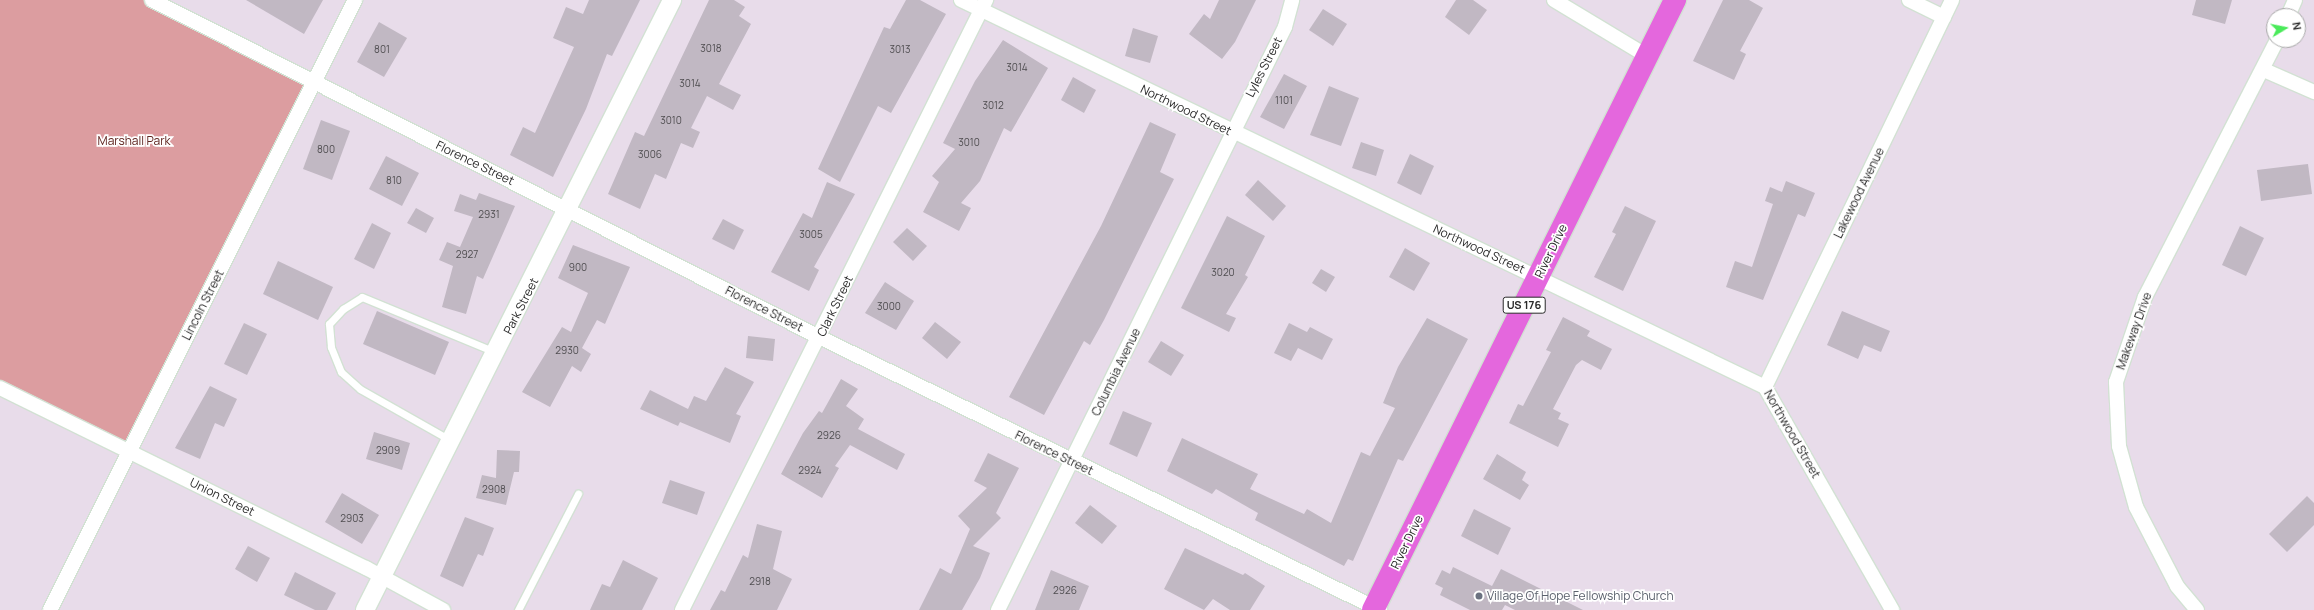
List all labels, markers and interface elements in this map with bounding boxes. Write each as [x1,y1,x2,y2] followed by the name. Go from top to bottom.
[2266,8,2306,48] north arrow
[2289,21,2305,31] text: N
[1243,34,1285,100] street label: Lyles Street
[700,43,722,55] house number: 3018
[374,44,390,56] house number: 801
[889,44,911,56] house number: 3013
[1006,62,1028,74] house number: 3014
[679,78,701,90] house number: 3014
[1138,82,1234,138] street label: Northwood Street
[1275,95,1293,107] house number: 1101
[982,100,1004,112] house number: 3012
[660,115,682,127] house number: 3010
[98,134,170,148] park label: Marshall Park
[958,137,980,149] house number: 3010
[434,138,516,188] street label: Florence Street
[317,144,335,156] house number: 800
[1831,145,1887,241] street label: Lakewood Avenue
[638,149,662,161] house number: 3006
[386,175,402,187] house number: 810
[478,209,500,221] house number: 2931
[1431,221,1527,277] street label: Northwood Street
[1532,222,1570,280] street label: River Drive
[799,229,823,241] house number: 3005
[456,249,478,261] house number: 2927
[569,262,587,274] house number: 900
[179,267,227,343] street label: Lincoln Street
[1211,267,1235,279] house number: 3020
[814,273,856,339] street label: Clark Street
[501,275,541,337] street label: Park Street
[723,283,805,335] street label: Florence Street
[2113,290,2155,372] street label: Makeway Drive
[1502,296,1546,314] road number: US 176
[877,301,901,313] house number: 3000
[1089,326,1143,418] street label: Columbia Avenue
[555,345,579,357] house number: 2930
[1761,387,1823,481] street label: Northwood Street
[1013,428,1095,478] street label: Florence Street
[817,430,841,442] house number: 2926
[376,445,400,457] house number: 2909
[798,465,822,477] house number: 2924
[187,475,257,519] street label: Union Street
[482,484,506,496] house number: 2908
[340,513,364,525] house number: 2903
[1388,513,1426,571] street label: River Drive
[749,576,771,588] house number: 2918
[1053,585,1077,597] house number: 2926
[1487,589,1674,603] place label: Village Of Hope Fellowship Church
[1474,591,1484,601] marker: Village Of Hope Fellowship Church

